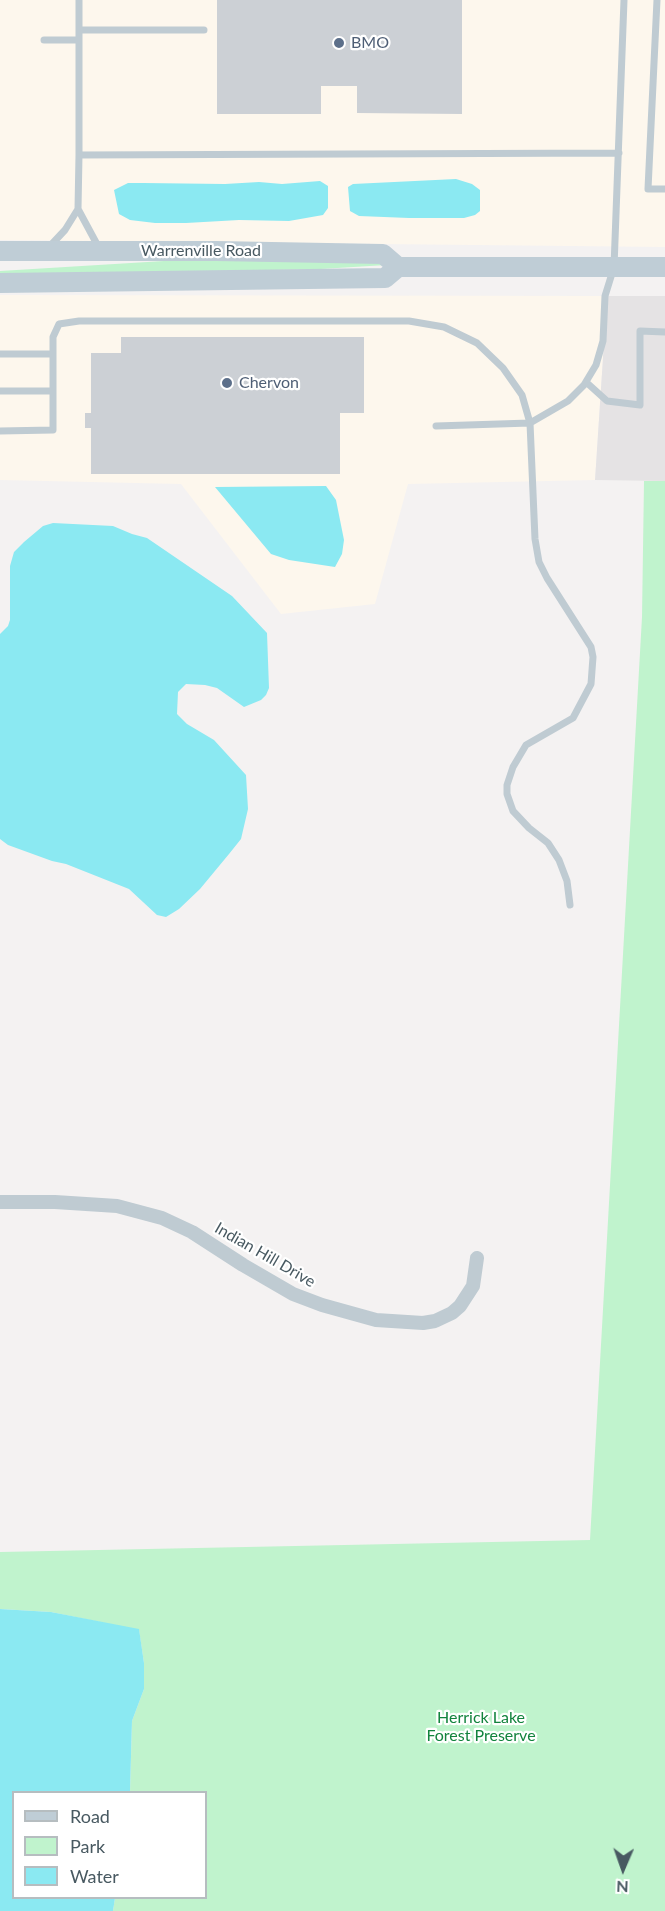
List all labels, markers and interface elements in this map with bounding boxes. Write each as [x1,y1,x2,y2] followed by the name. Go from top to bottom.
[351,33,389,53] place label: BMO
[332,36,346,50] marker: BMO
[141,241,261,261] street label: Warrenville Road
[239,373,299,393] place label: Chervon
[220,376,234,390] marker: Chervon
[211,1218,319,1292] street label: Indian Hill Drive
[426,1708,536,1746] park label: Herrick Lake Forest Preserve
[12,1791,207,1899] legend
[70,1805,110,1827] text: Road
[70,1835,105,1857] text: Park
[593,1839,653,1899] north arrow
[70,1865,119,1887] text: Water
[616,1878,629,1897] text: N

